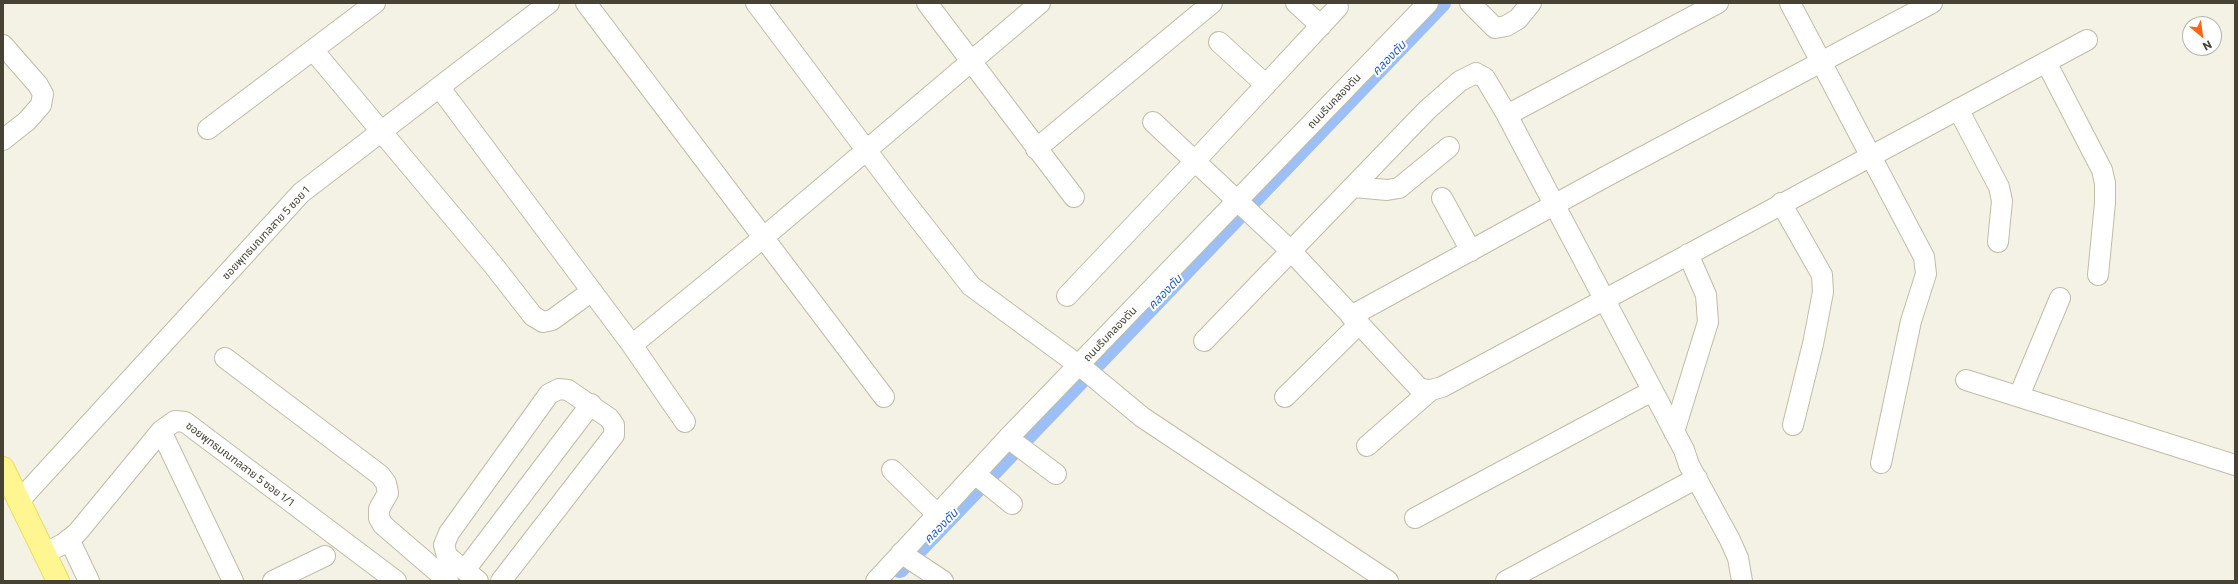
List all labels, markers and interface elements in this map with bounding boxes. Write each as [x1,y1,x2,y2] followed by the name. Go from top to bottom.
[2182,16,2222,56] north arrow
[1369,38,1409,78] water label: คลองตัน
[2201,38,2214,54] text: N
[1305,71,1363,131] street label: ถนนริมคลองตัน
[219,184,313,282] street label: ซอยพุทธมณฑลสาย 5 ซอย 1
[1145,272,1185,312] water label: คลองตัน
[1081,304,1139,364] street label: ถนนริมคลองตัน
[183,419,297,509] street label: ซอยพุทธมณฑลสาย 5 ซอย 1/1
[921,506,961,546] water label: คลองตัน

